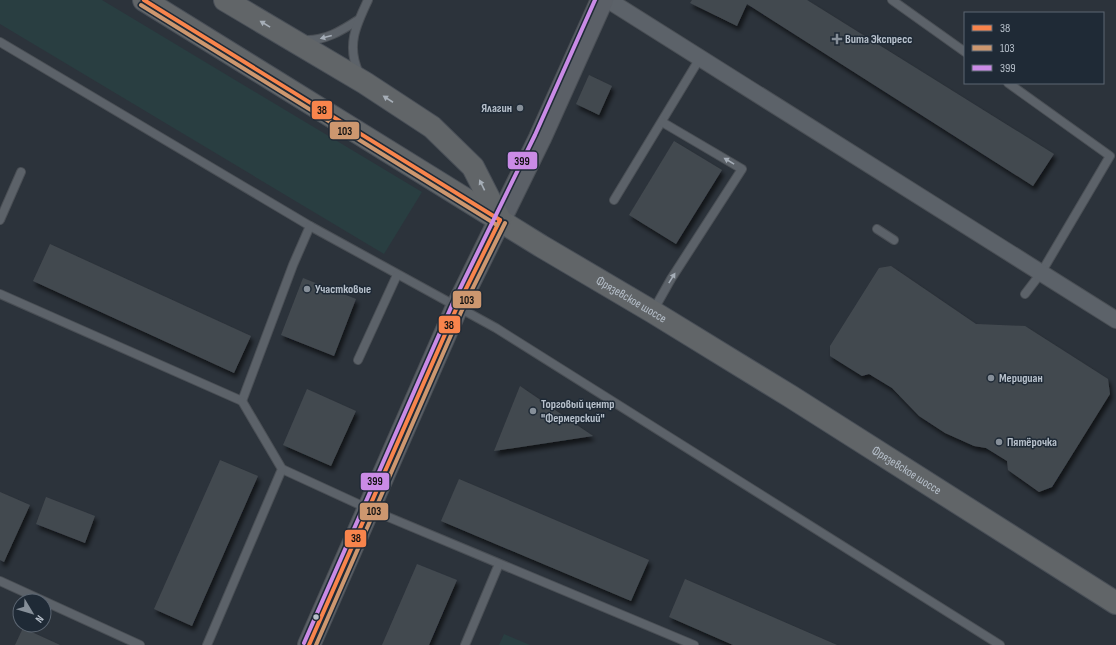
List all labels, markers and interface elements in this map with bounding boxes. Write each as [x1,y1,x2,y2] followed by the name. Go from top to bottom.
[964,12,1104,84] legend
[259,21,271,28] one-way arrow
[1000,21,1010,36] text: 38
[845,32,912,47] place label: Вита Экспресс
[320,34,332,40] one-way arrow
[832,34,842,44] marker: Вита Экспресс
[1000,41,1015,56] text: 103
[1000,61,1016,76] text: 399
[382,95,394,102] one-way arrow
[311,100,333,120] line badge: 38
[481,101,512,116] place label: Ялагин
[515,103,525,113] marker: Ялагин
[317,104,327,117] text: 38
[329,121,360,140] line badge: 103
[338,125,352,138] text: 103
[507,151,538,170] line badge: 399
[514,155,530,168] text: 399
[723,158,735,165] one-way arrow
[479,179,485,191] one-way arrow
[593,273,670,326] street label: Фрязевское шоссе
[668,273,676,283] one-way arrow
[315,282,371,297] place label: Участковые
[302,284,312,294] marker: Участковые
[452,290,482,309] line badge: 103
[460,294,474,307] text: 103
[438,315,461,334] line badge: 38
[444,319,454,332] text: 38
[999,371,1043,386] place label: Меридиан
[986,373,996,383] marker: Меридиан
[541,397,615,426] place label: Торговый центр "Фермерский"
[528,406,538,416] marker: Торговый центр "Фермерский"
[1007,435,1057,450] place label: Пятёрочка
[994,437,1004,447] marker: Пятёрочка
[869,443,944,498] street label: Фрязевское шоссе
[360,472,390,491] line badge: 399
[367,475,383,488] text: 399
[359,502,389,521] line badge: 103
[367,505,381,518] text: 103
[344,529,367,548] line badge: 38
[351,532,361,545] text: 38
[12,593,52,633] north arrow
[311,612,321,622] unlabelled marker
[32,613,46,625] text: N

